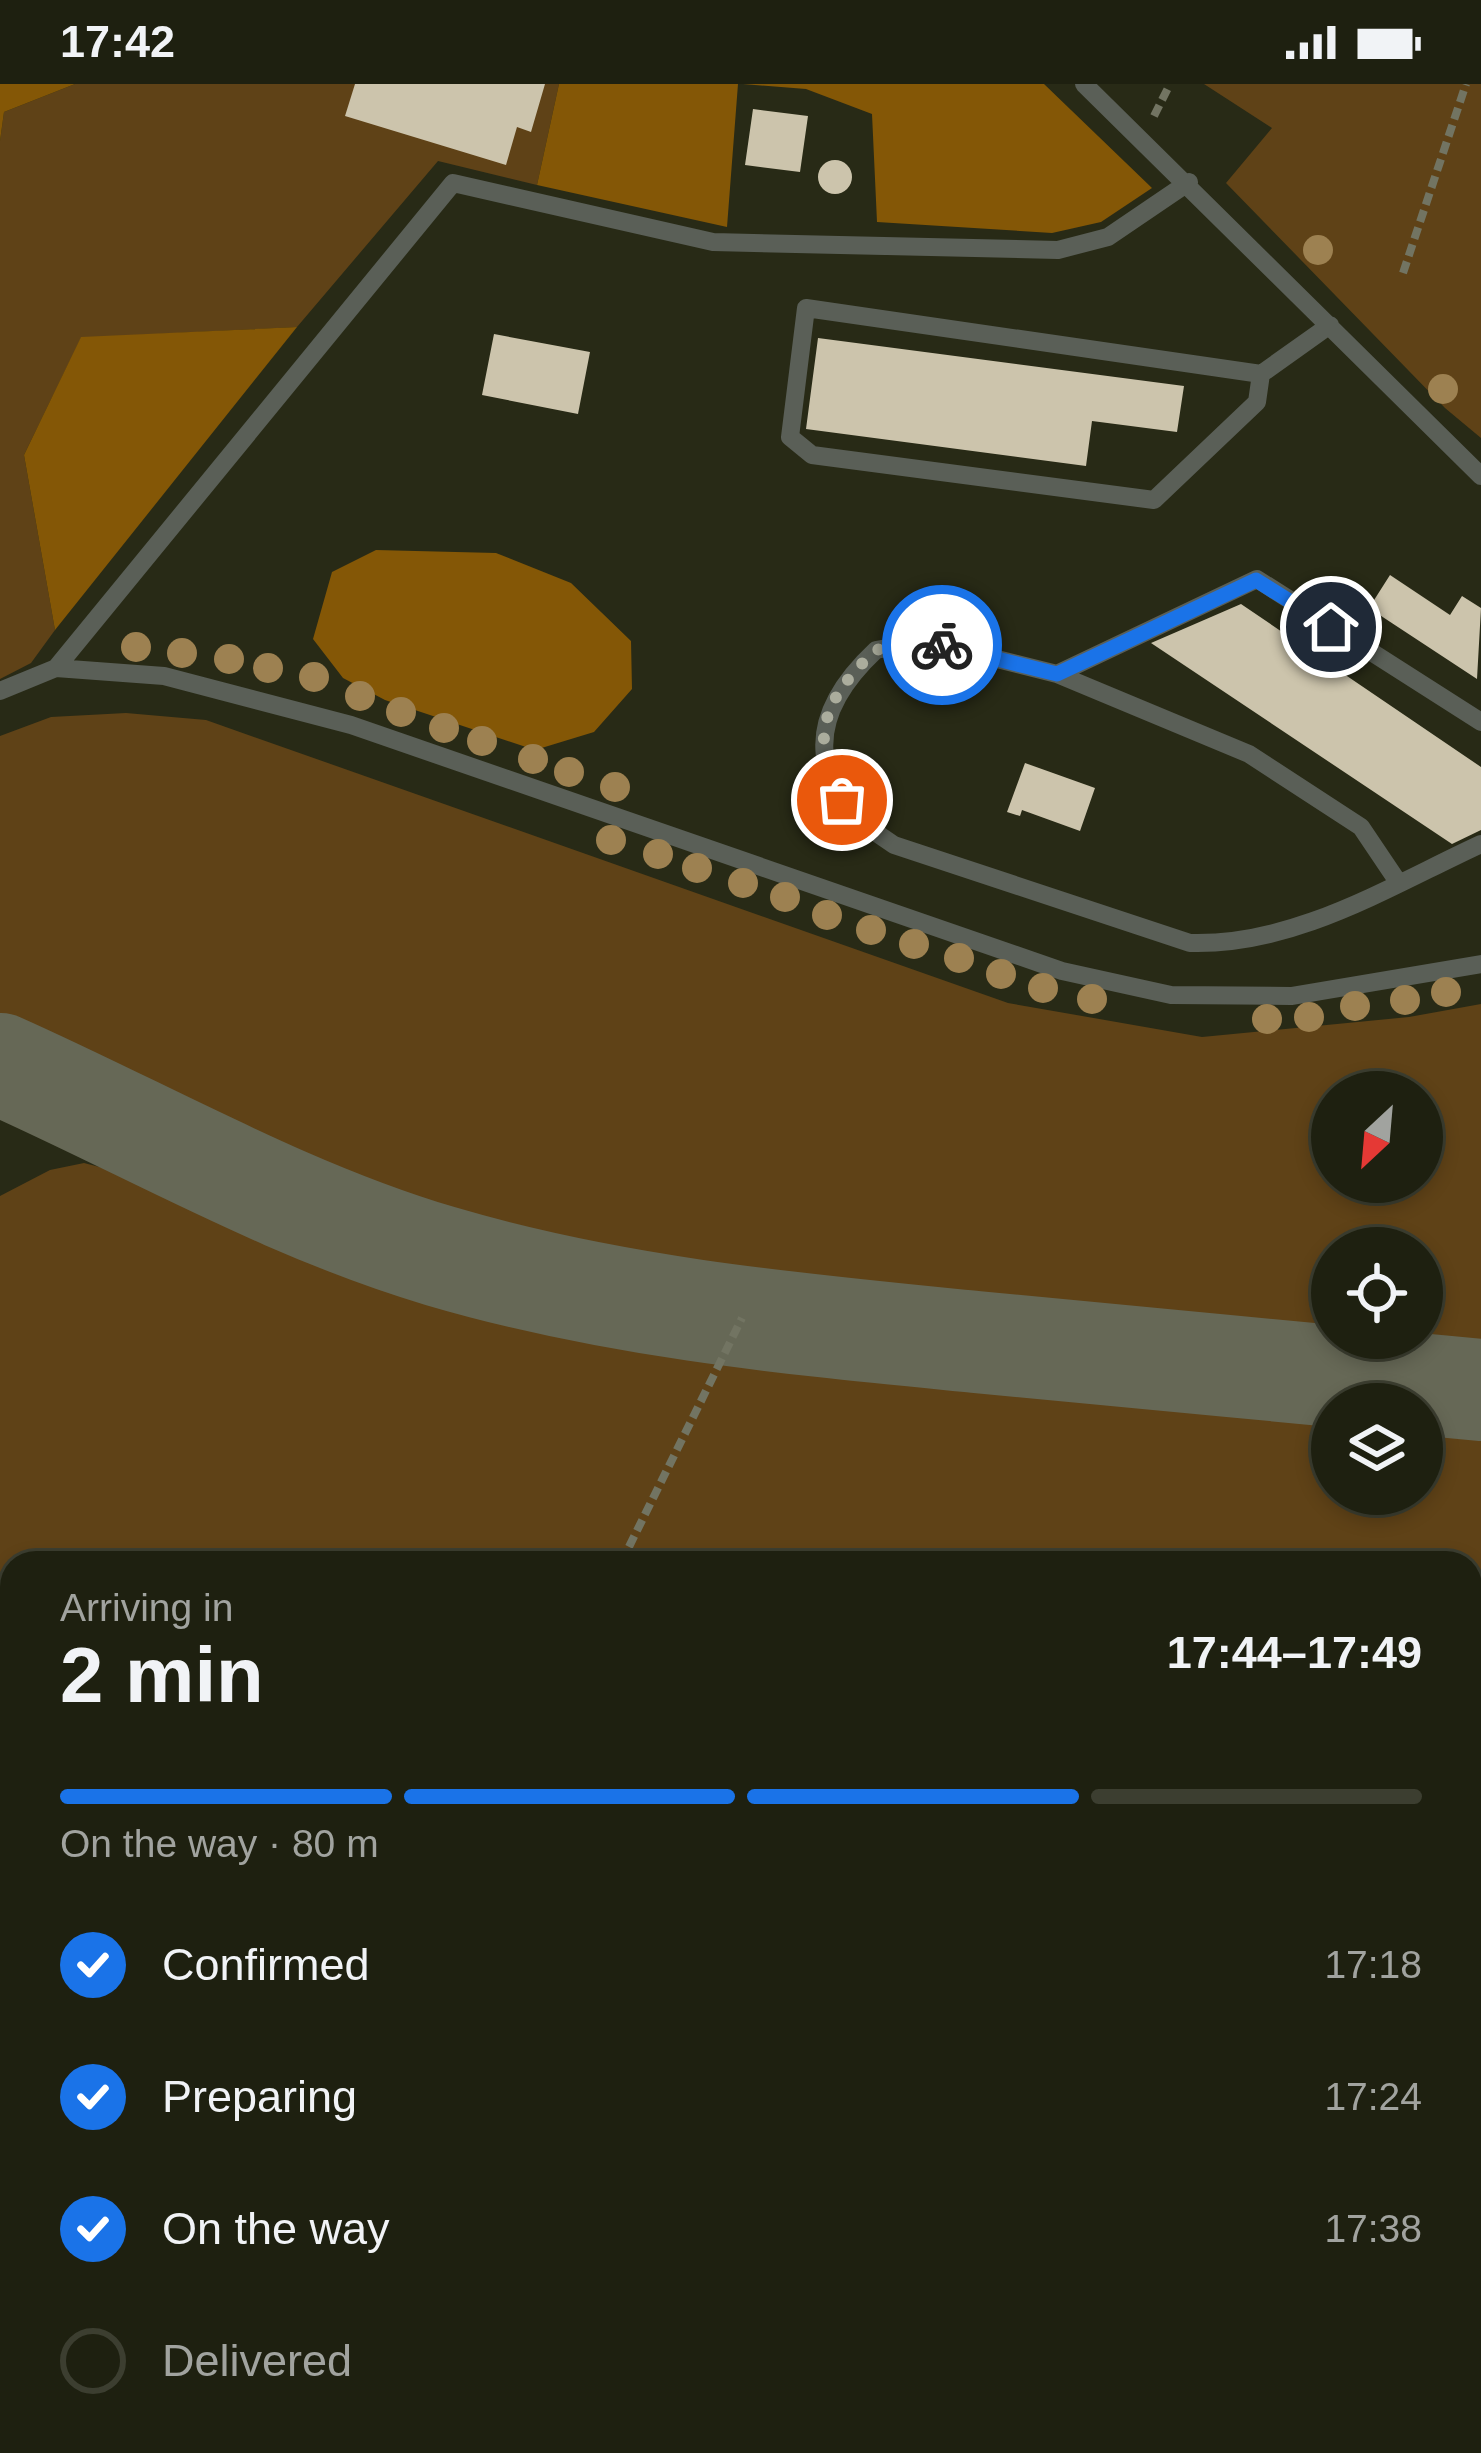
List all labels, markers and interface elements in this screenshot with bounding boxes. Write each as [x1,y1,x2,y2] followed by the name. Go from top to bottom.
[60,16,175,67] text: 17:42
[1280,576,1382,678] pin
[882,585,1002,705] courier
[1298,594,1364,660] icon: home
[909,612,975,678] icon: bike
[791,749,893,851] pin
[809,767,875,833] icon: bag
[1311,1071,1443,1203] north arrow
[1311,1071,1443,1515] map controls
[1311,1227,1443,1359] button: locate
[1311,1383,1443,1515] button: layers
[60,1586,233,1629] text: Arriving in
[1167,1627,1422,1678] text: 17:44–17:49
[60,1631,264,1719] text: 2 min
[60,1822,379,1865] text: On the way · 80 m
[60,1932,126,1998] icon: check
[162,1939,370,1990] text: Confirmed
[1324,1943,1422,1986] text: 17:18
[60,2064,126,2130] icon: check
[162,2071,357,2122] text: Preparing
[1324,2075,1422,2118] text: 17:24
[60,2196,126,2262] icon: check
[162,2203,390,2254] text: On the way
[1324,2207,1422,2250] text: 17:38
[162,2335,352,2386] text: Delivered

